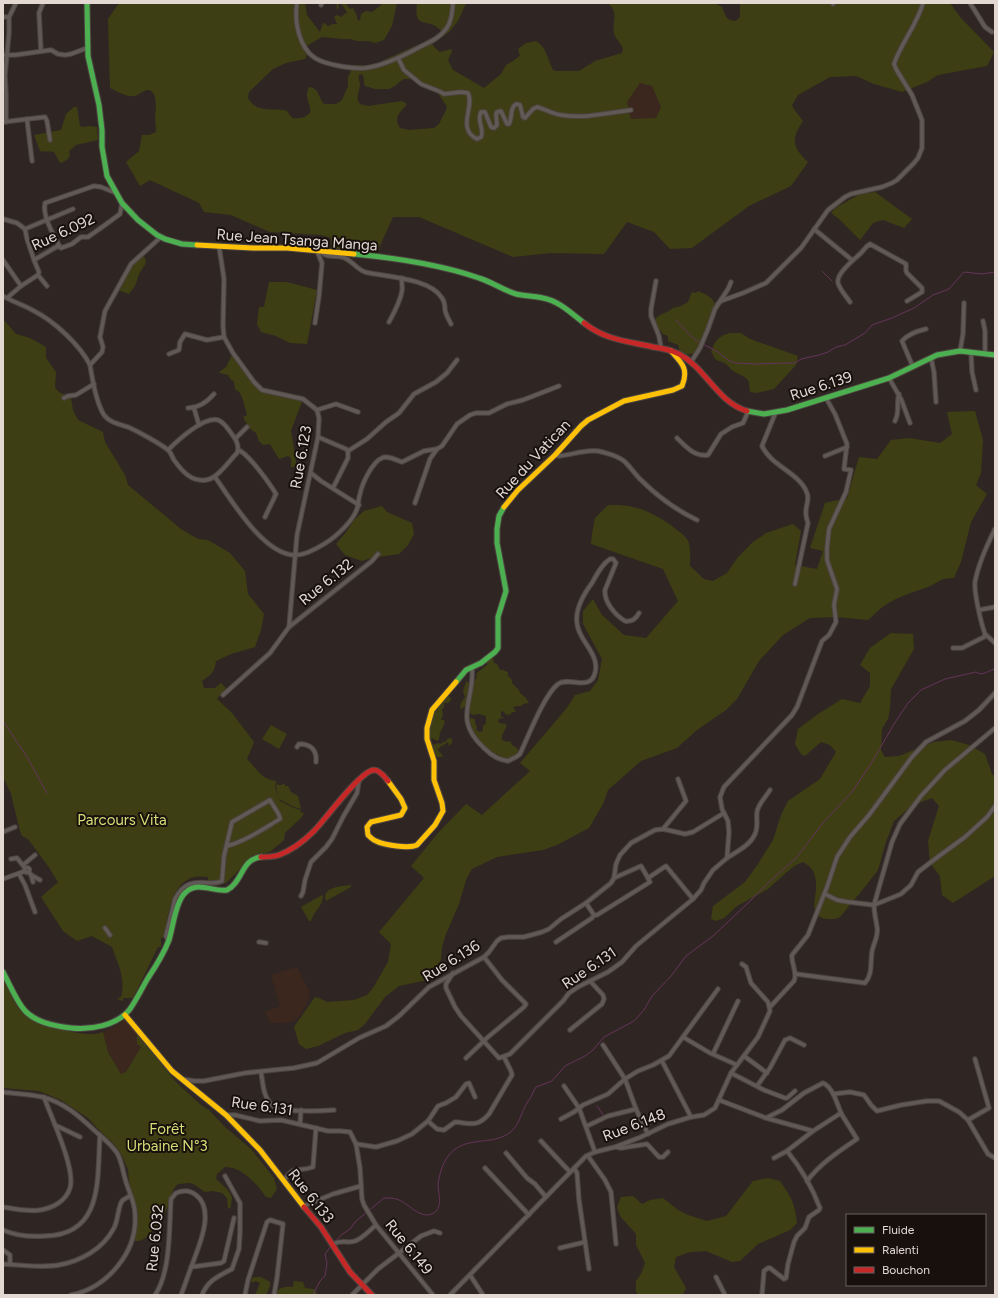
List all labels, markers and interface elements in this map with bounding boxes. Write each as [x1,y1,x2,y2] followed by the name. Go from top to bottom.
[28,210,98,254] street label: Rue 6.092
[216,225,378,255] street label: Rue Jean Tsanga Manga
[788,368,854,404] street label: Rue 6.139
[492,416,574,502] street label: Rue du Vatican
[287,424,315,490] street label: Rue 6.123
[295,555,357,609] street label: Rue 6.132
[77,811,167,829] park label: Parcours Vita
[419,936,483,986] street label: Rue 6.136
[558,943,620,993] street label: Rue 6.131
[230,1093,294,1119] street label: Rue 6.131
[600,1105,668,1145] street label: Rue 6.148
[126,1120,208,1155] park label: Forêt Urbaine N°3
[284,1165,338,1227] street label: Rue 6.133
[143,1204,167,1272] street label: Rue 6.032
[846,1214,986,1286] legend
[381,1216,437,1278] street label: Rue 6.149
[882,1223,915,1237] text: Fluide
[882,1243,919,1257] text: Ralenti
[882,1263,930,1277] text: Bouchon

